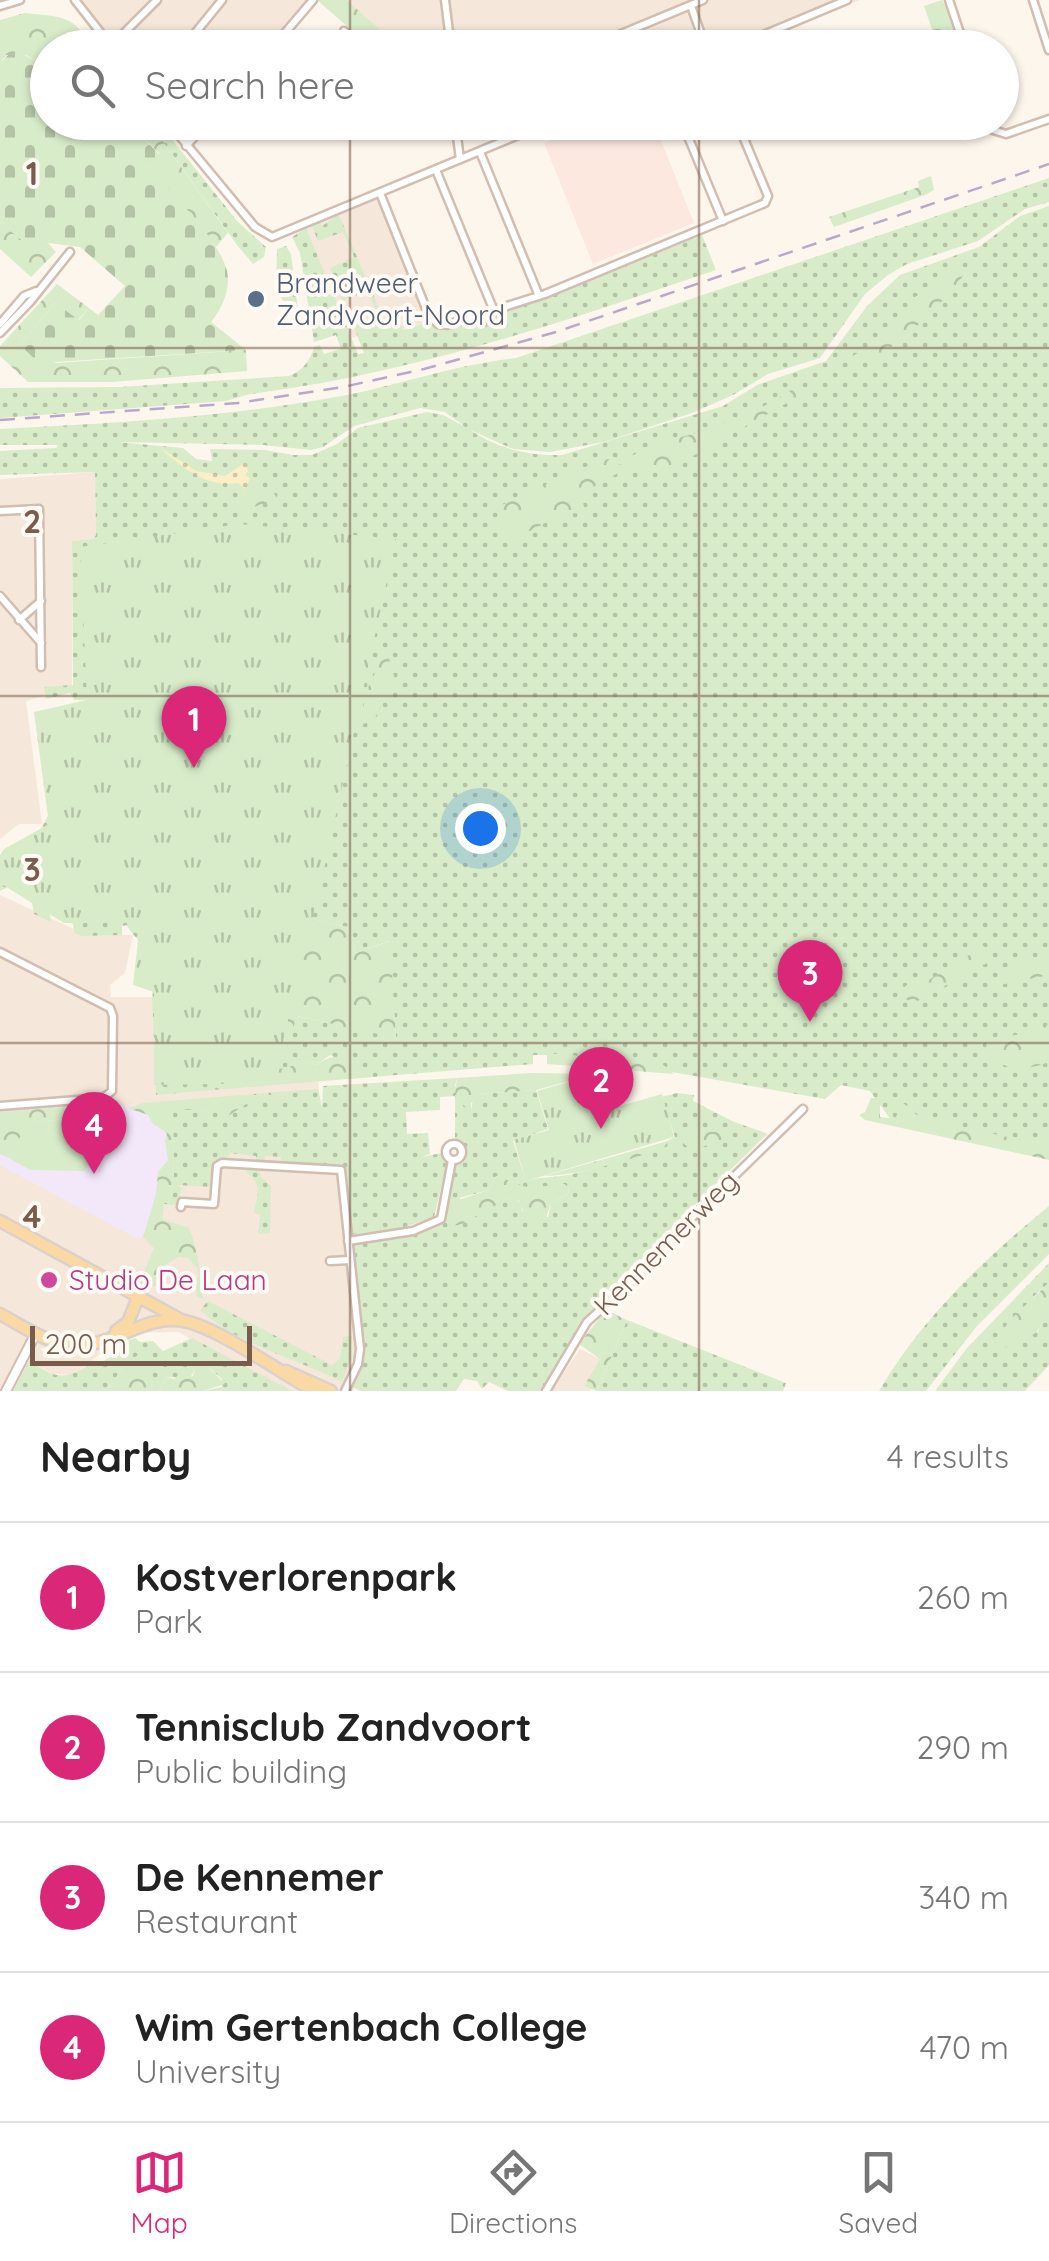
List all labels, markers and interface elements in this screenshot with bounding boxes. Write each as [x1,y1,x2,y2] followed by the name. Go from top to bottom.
[30,30,1019,140] search box
[65,58,120,113] icon: search
[145,61,355,109] text: Search here
[26,153,38,193] text: 1
[276,265,505,332] place label: Brandweer Zandvoort-Noord
[245,288,267,310] marker: Brandweer Zandvoort-Noord
[23,501,41,541] text: 2
[162,686,226,768] pin: 1
[455,803,506,854] your location
[23,849,41,889] text: 3
[778,940,842,1022] pin: 3
[568,1046,634,1129] pin: 2
[62,1092,126,1174] pin: 4
[586,1163,745,1322] street label: Kennemerweg
[23,1196,42,1236] text: 4
[69,1262,267,1297] place label: Studio De Laan
[38,1269,60,1291] marker: Studio De Laan
[30,1321,252,1366] scale bar
[45,1326,127,1361] text: 200 m
[40,1430,191,1483] text: Nearby
[887,1436,1009,1476] text: 4 results
[135,1553,457,1601] text: Kostverlorenpark
[66,1577,79,1617] text: 1
[917,1577,1009,1617] text: 260 m
[135,1601,203,1641] text: Park
[135,1703,532,1751] text: Tennisclub Zandvoort
[63,1727,82,1767] text: 2
[916,1727,1009,1767] text: 290 m
[135,1751,347,1791] text: Public building
[135,1853,384,1901] text: De Kennemer
[64,1877,81,1917] text: 3
[918,1877,1009,1917] text: 340 m
[135,1901,298,1941] text: Restaurant
[135,2003,587,2051] text: Wim Gertenbach College
[63,2027,82,2067] text: 4
[920,2027,1009,2067] text: 470 m
[135,2051,281,2091] text: University
[131,2145,188,2240] tab: Map
[449,2145,577,2240] tab: Directions
[839,2145,918,2240] tab: Saved

